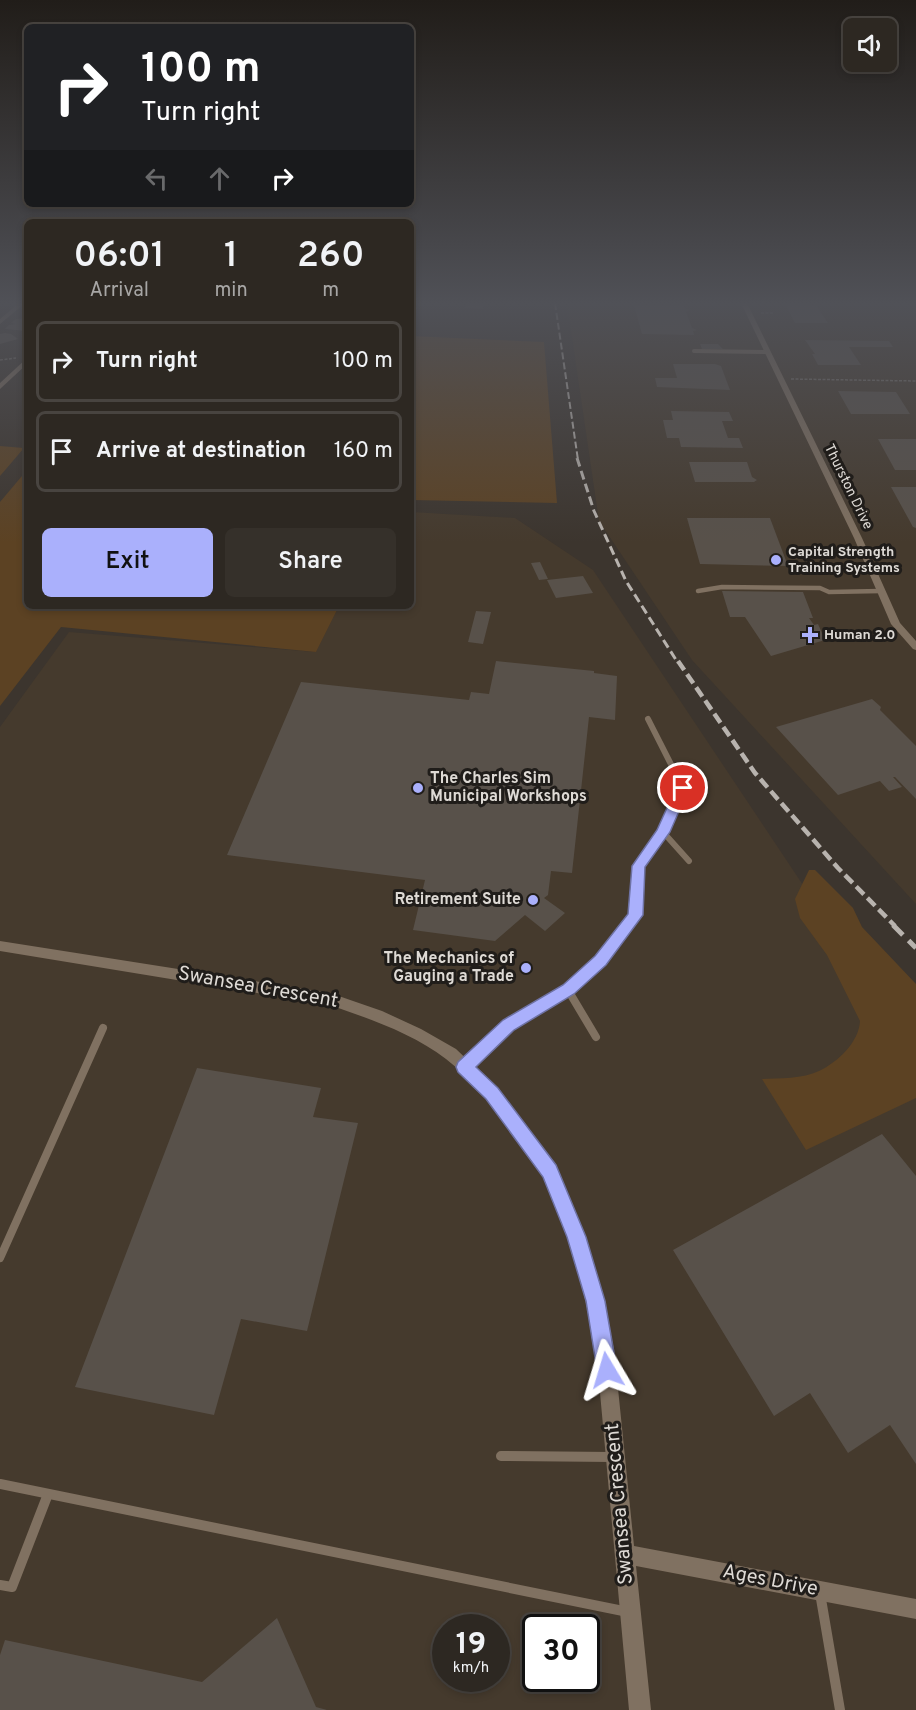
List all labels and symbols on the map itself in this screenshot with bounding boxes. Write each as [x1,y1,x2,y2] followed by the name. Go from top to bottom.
[820,441,876,533] street label: Thurston Drive
[788,544,900,577] place label: Capital Strength Training Systems
[769,553,783,567] marker: Capital Strength Training Systems
[801,626,819,644] marker: Human 2.0
[824,627,896,644] place label: Human 2.0
[657,762,708,813] pin
[430,769,587,807] place label: The Charles Sim Municipal Workshops
[411,781,425,795] marker: The Charles Sim Municipal Workshops
[394,890,521,910] place label: Retirement Suite
[526,893,540,907] marker: Retirement Suite
[383,949,514,987] place label: The Mechanics of Gauging a Trade
[176,961,340,1015] street label: Swansea Crescent
[519,961,533,975] marker: The Mechanics of Gauging a Trade
[575,1338,639,1402] position arrow
[600,1422,640,1586] street label: Swansea Crescent
[720,1559,820,1603] street label: Ages Drive
[522,1614,600,1692] speed limit sign: 30

